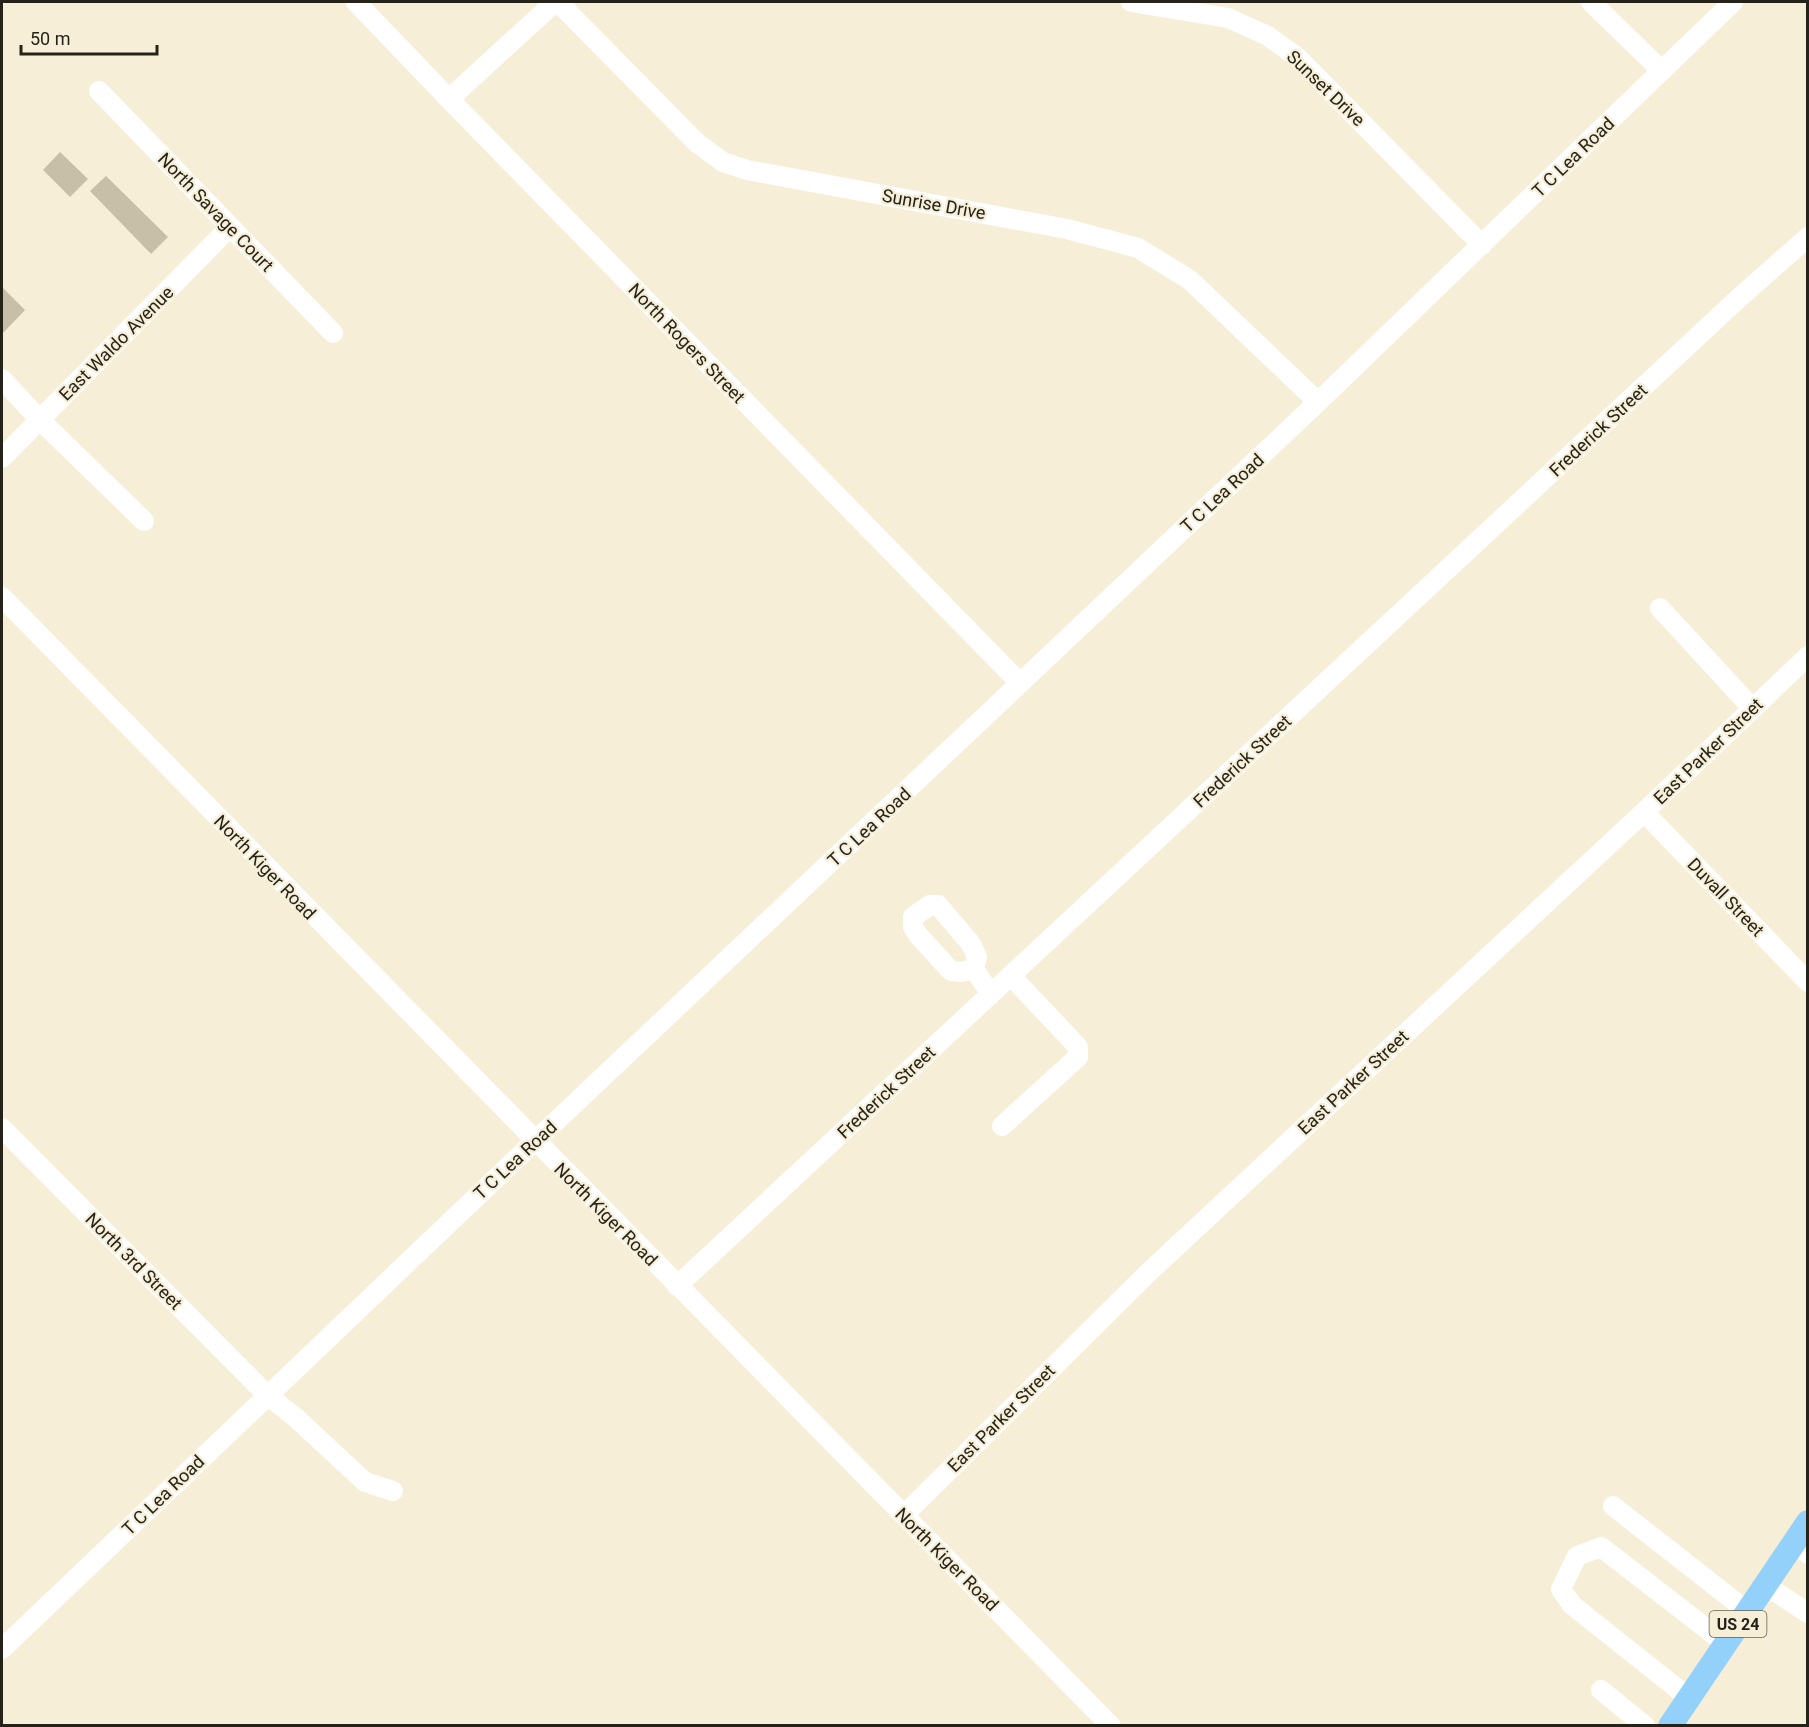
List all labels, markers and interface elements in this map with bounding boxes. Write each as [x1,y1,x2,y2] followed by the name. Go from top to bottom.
[21,18,158,56] scale bar
[30,28,70,49] text: 50 m
[1283,46,1369,130] street label: Sunset Drive
[1528,113,1618,201] street label: T C Lea Road
[154,148,278,276] street label: North Savage Court
[881,185,987,223] street label: Sunrise Drive
[624,279,750,407] street label: North Rogers Street
[54,281,178,405] street label: East Waldo Avenue
[1545,379,1651,481] street label: Frederick Street
[1176,449,1268,537] street label: T C Lea Road
[1649,694,1767,808] street label: East Parker Street
[1189,710,1295,812] street label: Frederick Street
[823,783,915,871] street label: T C Lea Road
[210,810,320,924] street label: North Kiger Road
[1683,853,1769,941] street label: Duvall Street
[1293,1025,1413,1139] street label: East Parker Street
[833,1041,939,1143] street label: Frederick Street
[469,1116,561,1204] street label: T C Lea Road
[550,1158,662,1270] street label: North Kiger Road
[81,1208,187,1314] street label: North 3rd Street
[943,1360,1059,1476] street label: East Parker Street
[118,1451,208,1539] street label: T C Lea Road
[891,1503,1003,1615] street label: North Kiger Road
[1710,1611,1766,1637] road number: US 24

